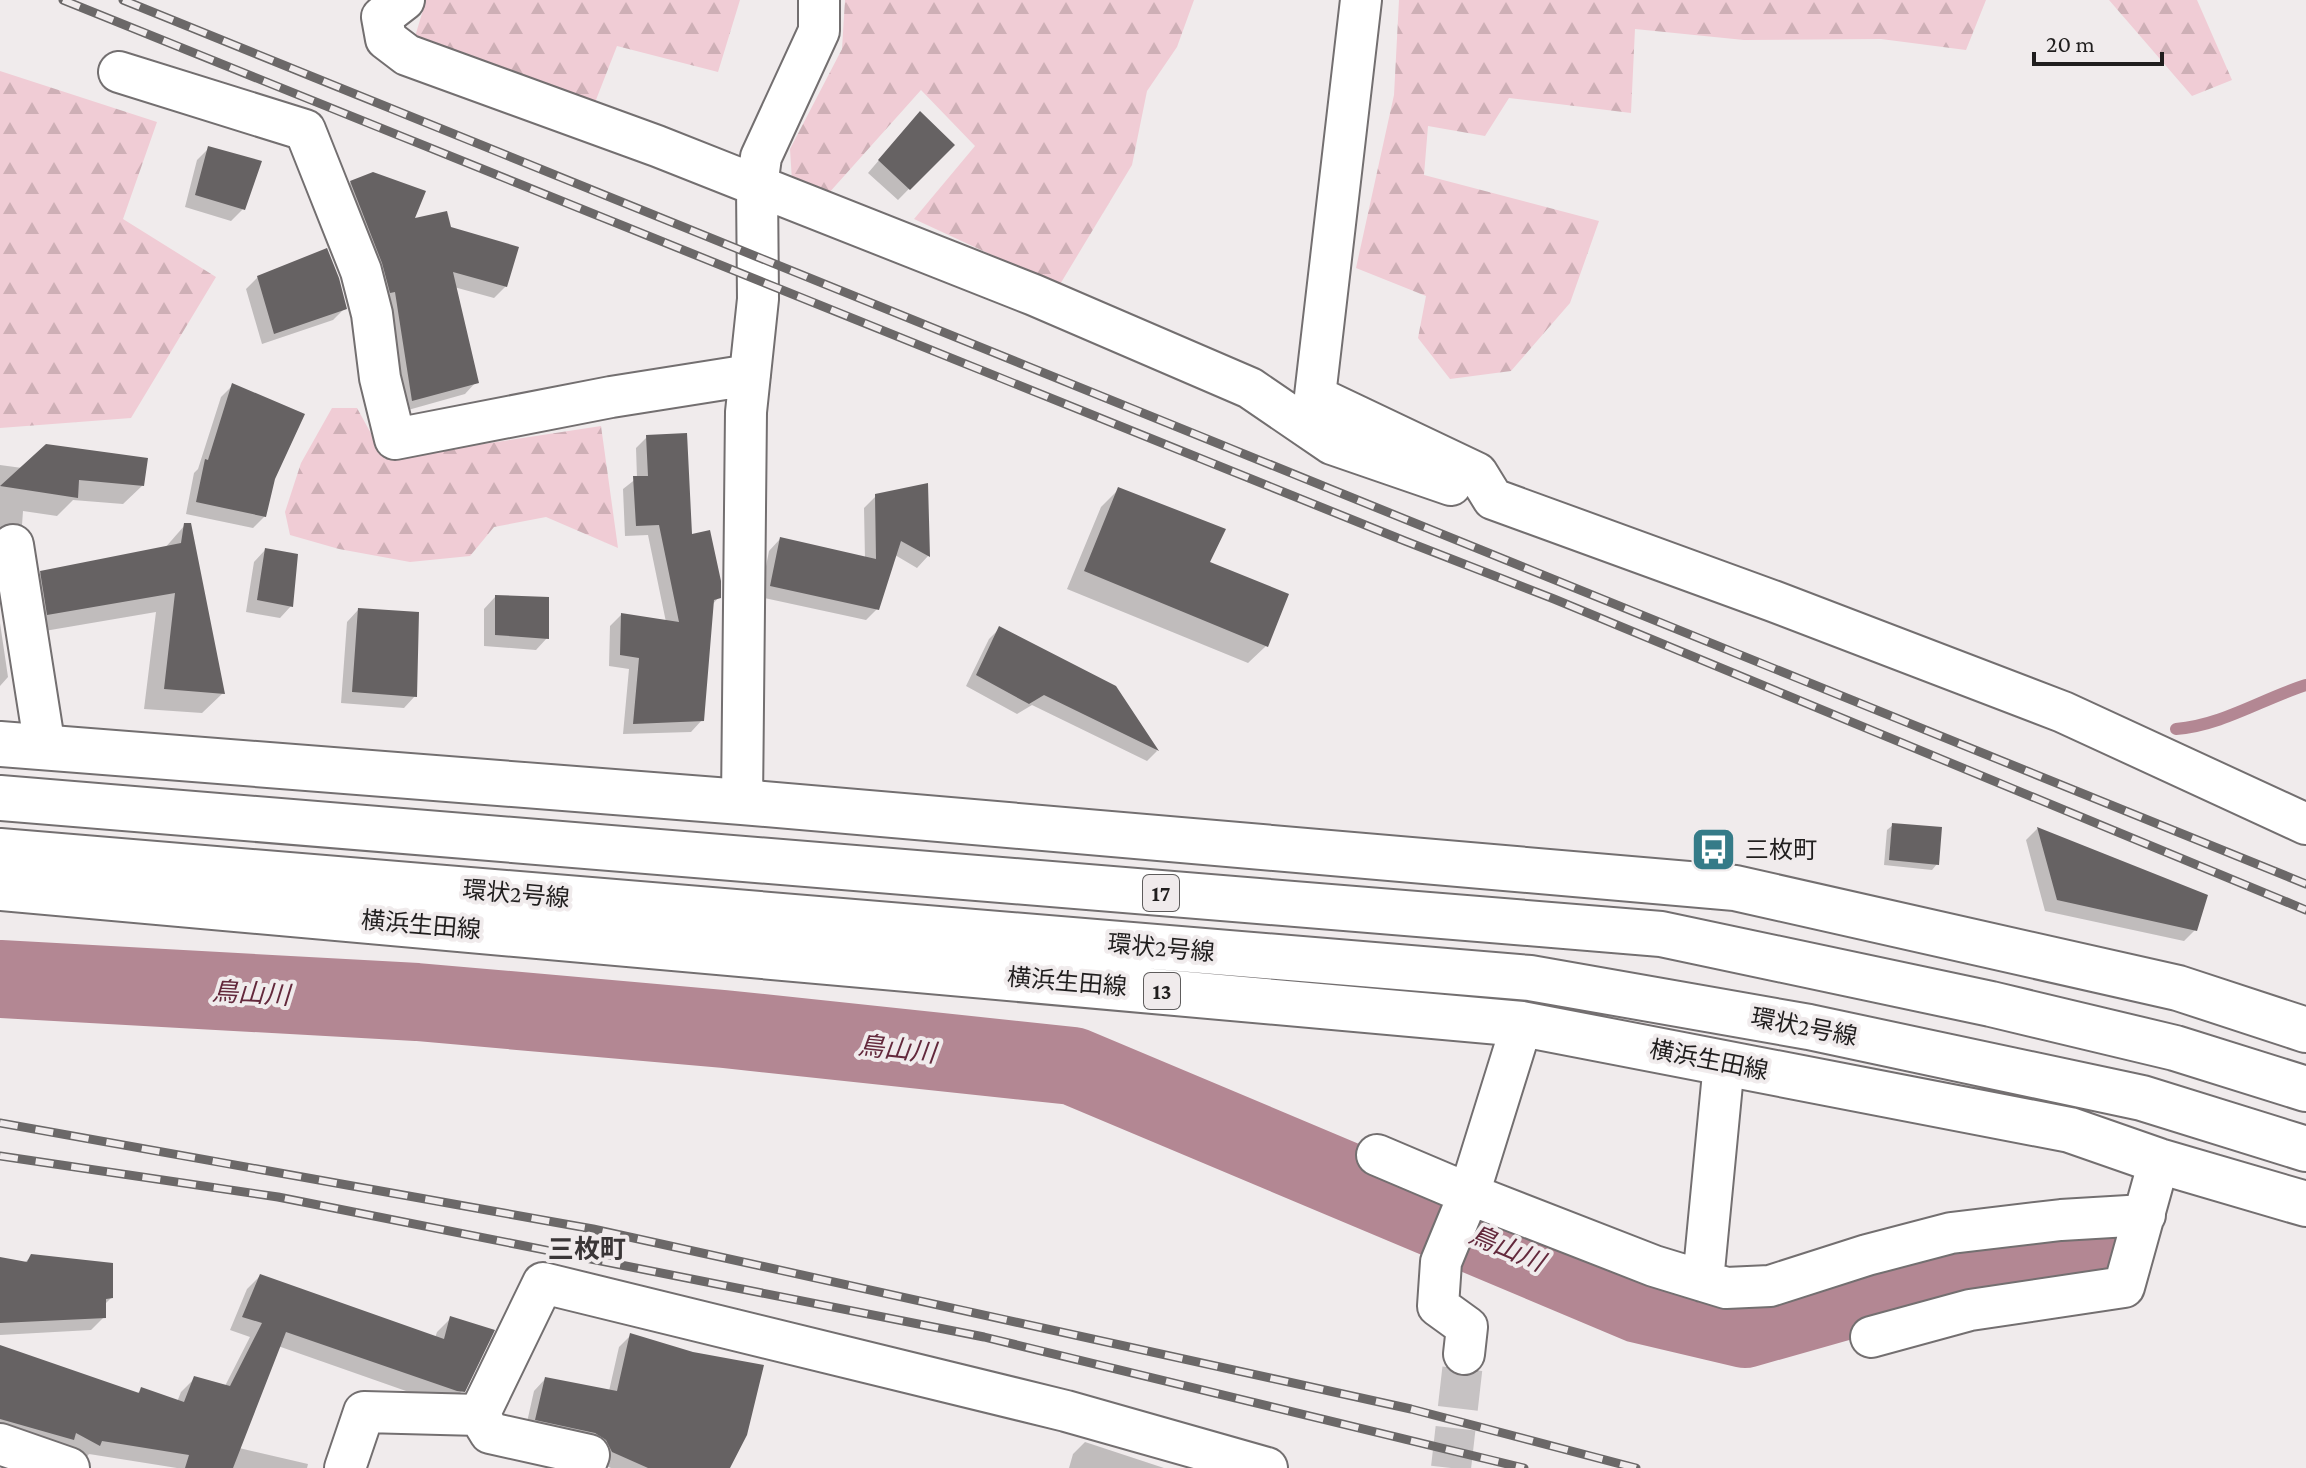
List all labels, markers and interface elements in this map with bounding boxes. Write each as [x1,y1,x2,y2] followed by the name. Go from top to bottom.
[2034,16,2162,66] scale bar
[2046,30,2095,57] text: 20 m
[1690,826,1738,874] bus stop icon: 三枚町
[1745,836,1817,863] place label: 三枚町
[461,875,571,912] street label: 環状2号線
[1143,875,1179,911] road number: 17
[360,906,482,943] street label: 横浜生田線
[1106,929,1216,966] street label: 環状2号線
[1006,963,1128,1000] street label: 横浜生田線
[1144,973,1180,1009] road number: 13
[211,977,294,1010] water label: 鳥山川
[1749,1003,1859,1050] street label: 環状2号線
[857,1031,940,1068] water label: 鳥山川
[1648,1035,1771,1084] street label: 横浜生田線
[1465,1220,1551,1278] water label: 鳥山川
[548,1235,626,1264] district label: 三枚町

